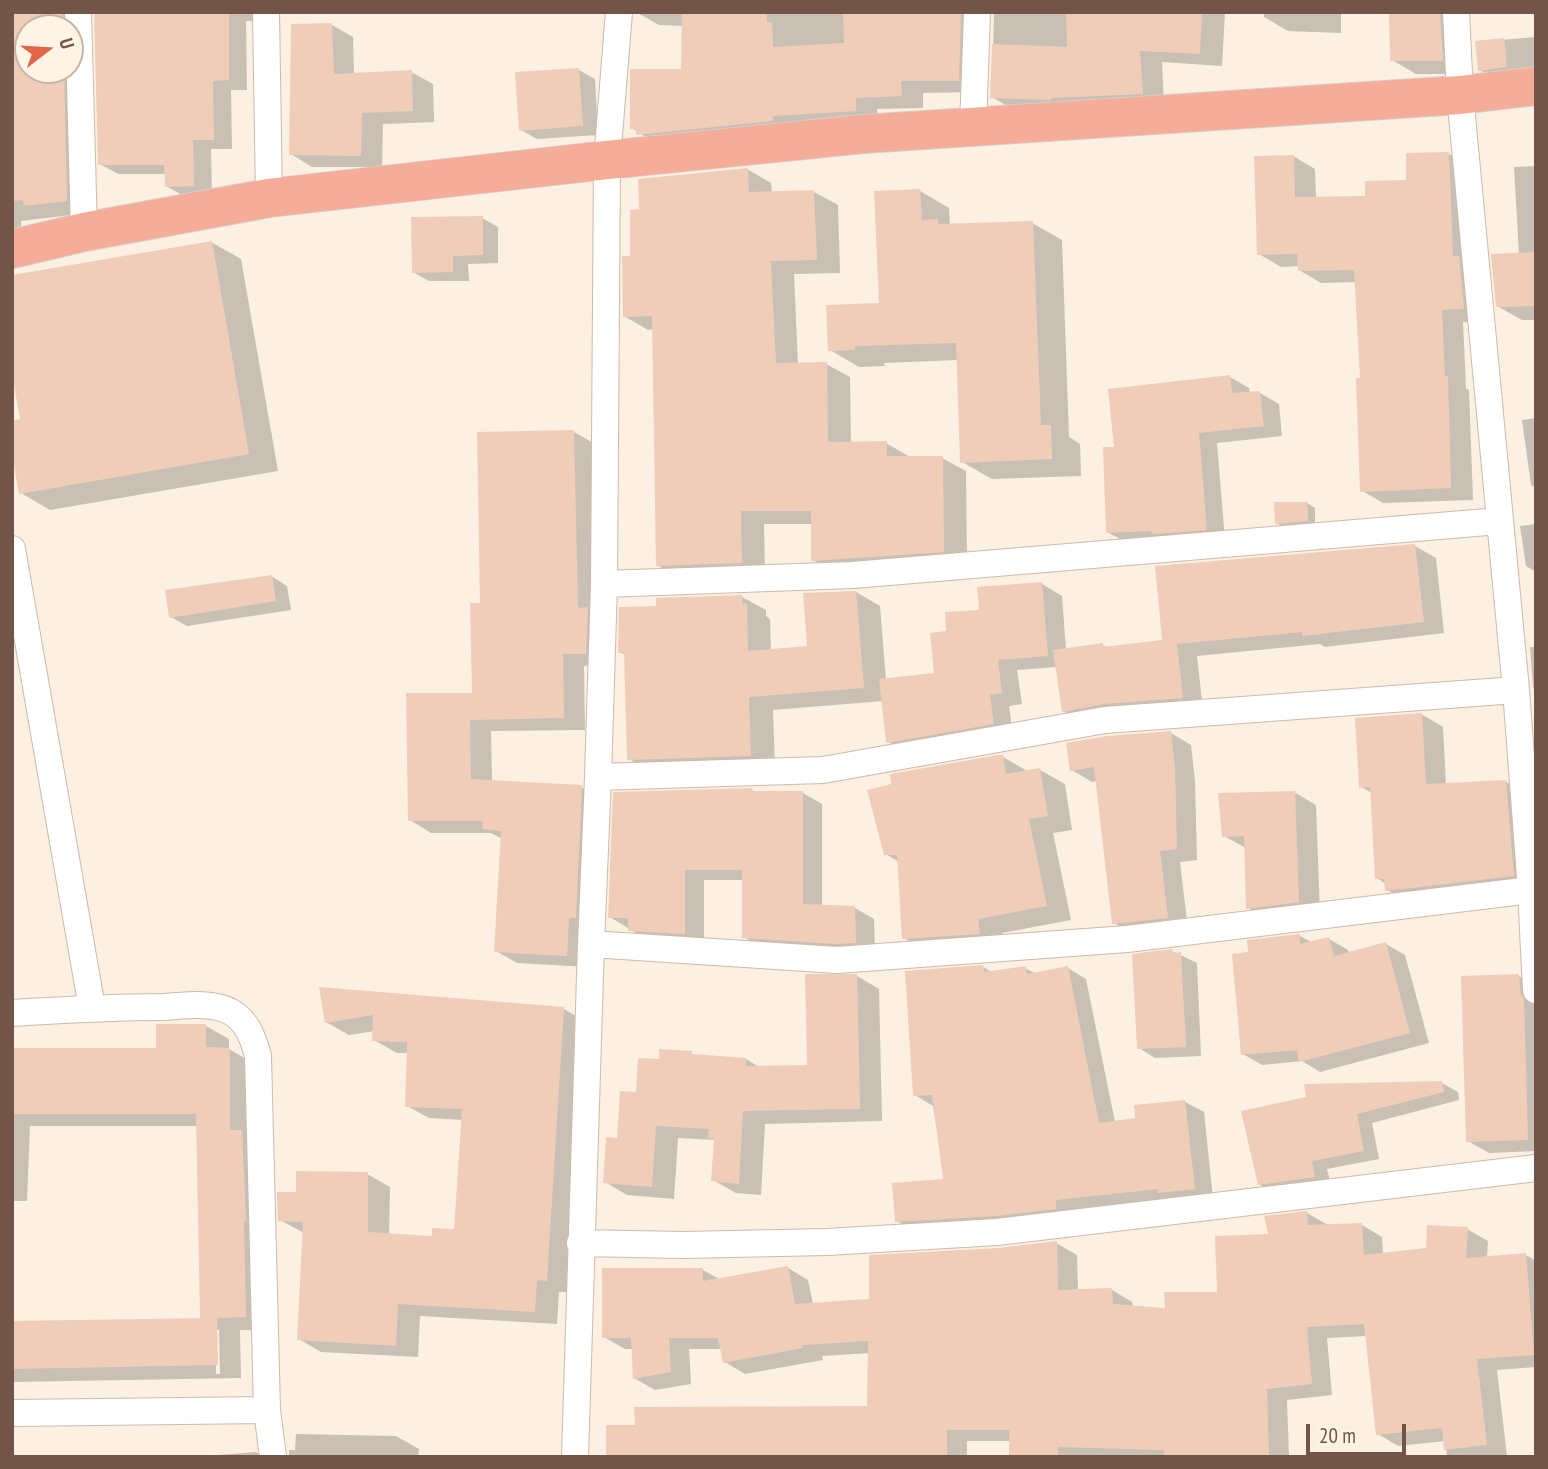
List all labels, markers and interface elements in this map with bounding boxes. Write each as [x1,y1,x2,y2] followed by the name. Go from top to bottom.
[14,14,84,84] north arrow
[54,35,80,52] text: U
[1310,1410,1410,1454] scale bar
[1319,1422,1356,1449] text: 20 m

